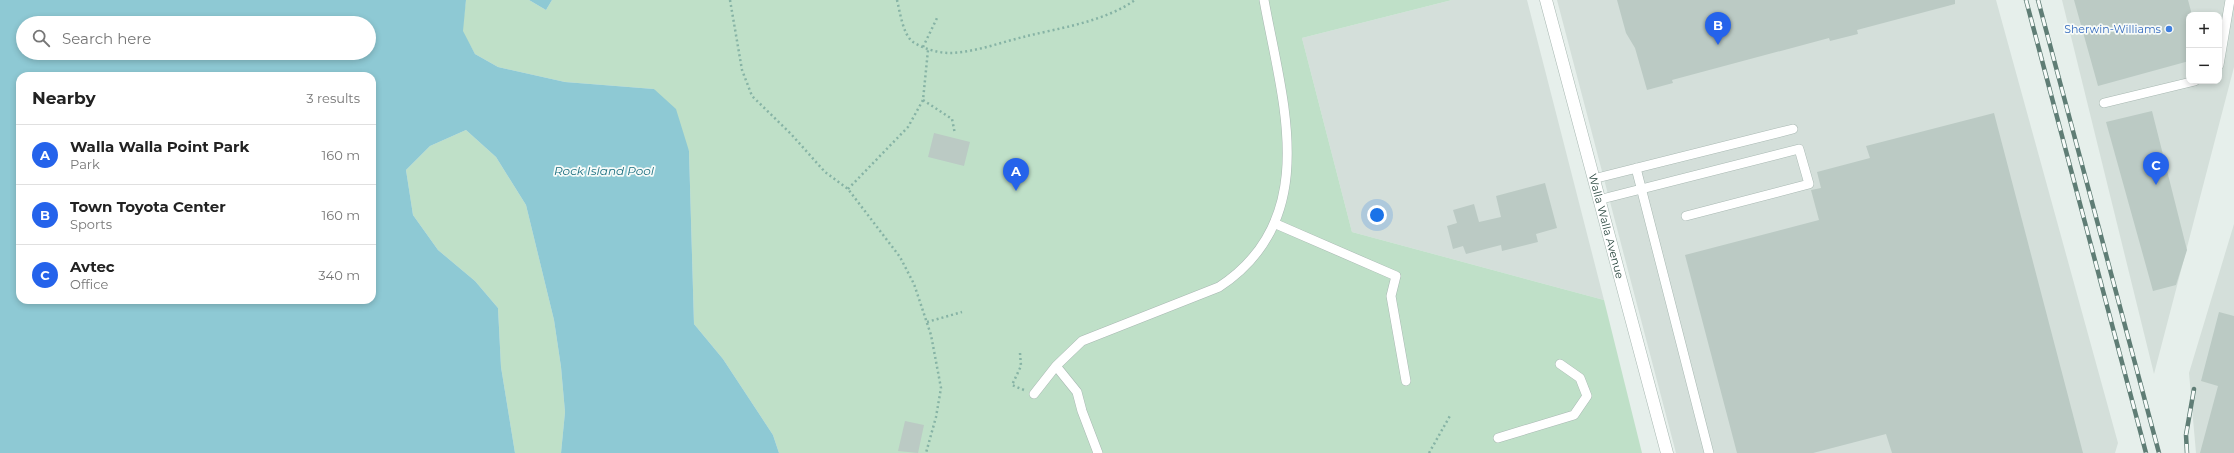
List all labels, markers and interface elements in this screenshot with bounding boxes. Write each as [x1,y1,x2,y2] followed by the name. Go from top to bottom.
[1705,12,1731,45] pin: B
[2186,12,2222,84] map controls
[2186,12,2222,48] button: +
[16,16,376,60] search box
[2064,22,2162,36] place label: Sherwin-Williams
[2164,24,2174,34] marker: Sherwin-Williams
[30,27,52,49] icon: search
[62,29,151,48] text: Search here
[2186,48,2222,84] button: −
[32,88,96,108] text: Nearby
[306,90,360,106] text: 3 results
[70,137,249,156] text: Walla Walla Point Park
[40,147,50,163] text: A
[322,147,360,163] text: 160 m
[2143,152,2169,185] pin: C
[70,156,100,172] text: Park
[1003,158,1029,191] pin: A
[554,163,655,178] water label: Rock Island Pool
[1586,172,1627,281] street label: Walla Walla Avenue
[70,197,226,216] text: Town Toyota Center
[1367,205,1387,225] your location
[40,207,50,223] text: B
[322,207,360,223] text: 160 m
[70,216,112,232] text: Sports
[70,257,115,276] text: Avtec
[40,267,50,283] text: C
[318,267,360,283] text: 340 m
[70,276,108,292] text: Office

